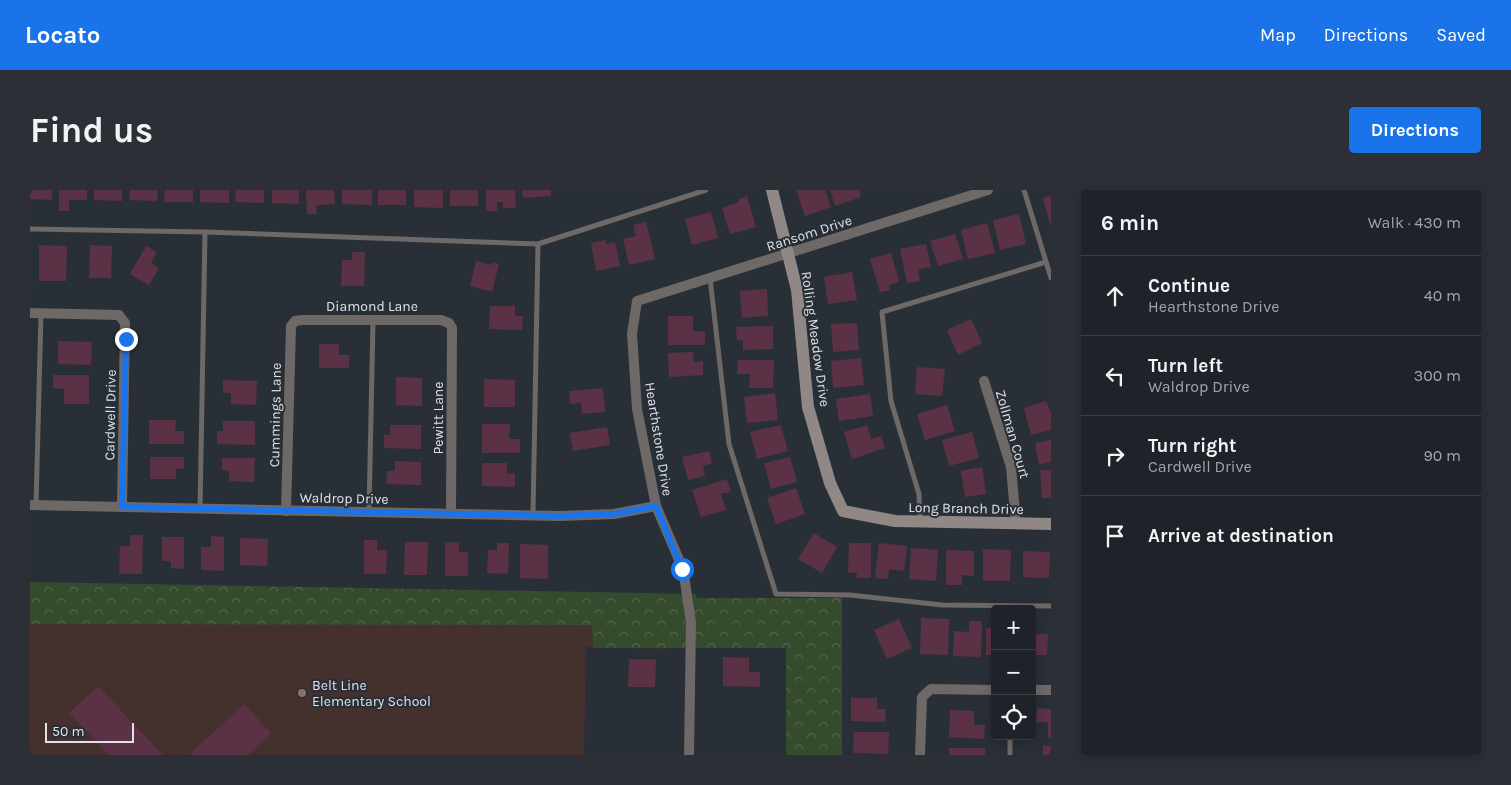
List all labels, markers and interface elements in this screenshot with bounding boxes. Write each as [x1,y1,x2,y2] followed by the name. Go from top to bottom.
[25,21,100,49] text: Locato
[1260,24,1296,46] text: Map
[1324,24,1408,46] text: Directions
[1436,24,1486,46] text: Saved
[1349,107,1481,153] button: Directions
[30,110,153,151] text: Find us
[1101,211,1159,235] text: 6 min
[764,212,854,255] street label: Ransom Drive
[1368,213,1461,232] text: Walk · 430 m
[798,270,833,408] street label: Rolling Meadow Drive
[1148,275,1230,297] text: Continue
[1101,282,1129,310] icon: ahead
[1424,286,1461,305] text: 40 m
[1148,297,1279,316] text: Hearthstone Drive
[326,298,418,315] street label: Diamond Lane
[115,328,138,351] route end
[1148,355,1223,377] text: Turn left
[1101,362,1129,390] icon: left
[266,363,285,467] street label: Cummings Lane
[1414,366,1461,385] text: 300 m
[101,369,120,461] street label: Cardwell Drive
[1148,377,1250,396] text: Waldrop Drive
[641,381,676,497] street label: Hearthstone Drive
[430,382,447,455] street label: Pewitt Lane
[992,388,1033,480] street label: Zollman Court
[1148,435,1237,457] text: Turn right
[1101,442,1129,470] icon: right
[1423,446,1461,465] text: 90 m
[1148,457,1252,476] text: Cardwell Drive
[299,489,389,508] street label: Waldrop Drive
[908,499,1024,518] street label: Long Branch Drive
[1101,522,1129,550] icon: arrive
[1148,525,1334,547] text: Arrive at destination
[671,558,694,581] route start
[991,605,1036,740] map controls
[991,605,1036,650] button: +
[991,650,1036,695] button: −
[312,677,431,710] place label: Belt Line Elementary School
[296,687,308,699] marker: Belt Line Elementary School
[991,695,1036,740] button: locate
[45,720,134,743] scale bar
[52,723,85,740] text: 50 m

